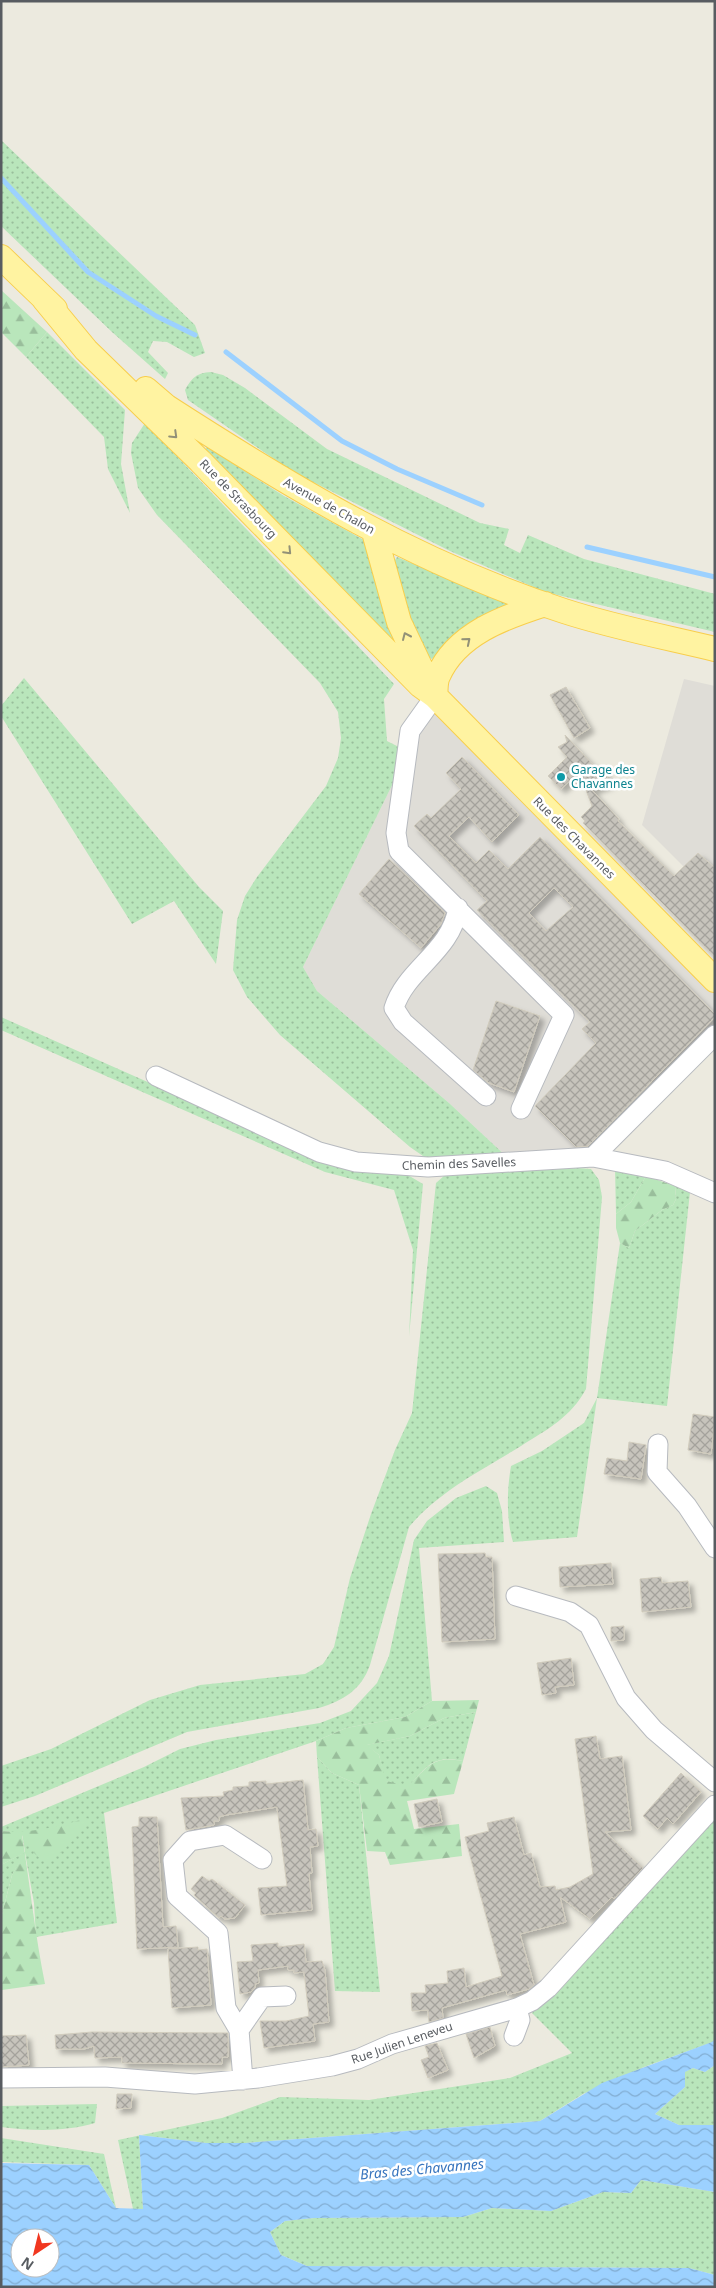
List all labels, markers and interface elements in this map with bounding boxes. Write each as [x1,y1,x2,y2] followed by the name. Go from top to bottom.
[168,429,177,438] one-way arrow
[196,455,281,542] street label: Rue de Strasbourg
[281,473,378,538] street label: Avenue de Chalon
[282,545,291,554] one-way arrow
[401,632,412,641] one-way arrow
[461,638,470,646] one-way arrow
[571,761,635,792] place label: Garage des Chavannes
[555,771,567,783] marker: Garage des Chavannes
[530,793,619,883] street label: Rue des Chavannes
[401,1153,517,1174] street label: Chemin des Savelles
[349,2017,455,2068] street label: Rue Julien Leneveu
[359,2154,485,2183] water label: Bras des Chavannes
[10,2228,60,2278] north arrow
[17,2253,37,2275] text: N

